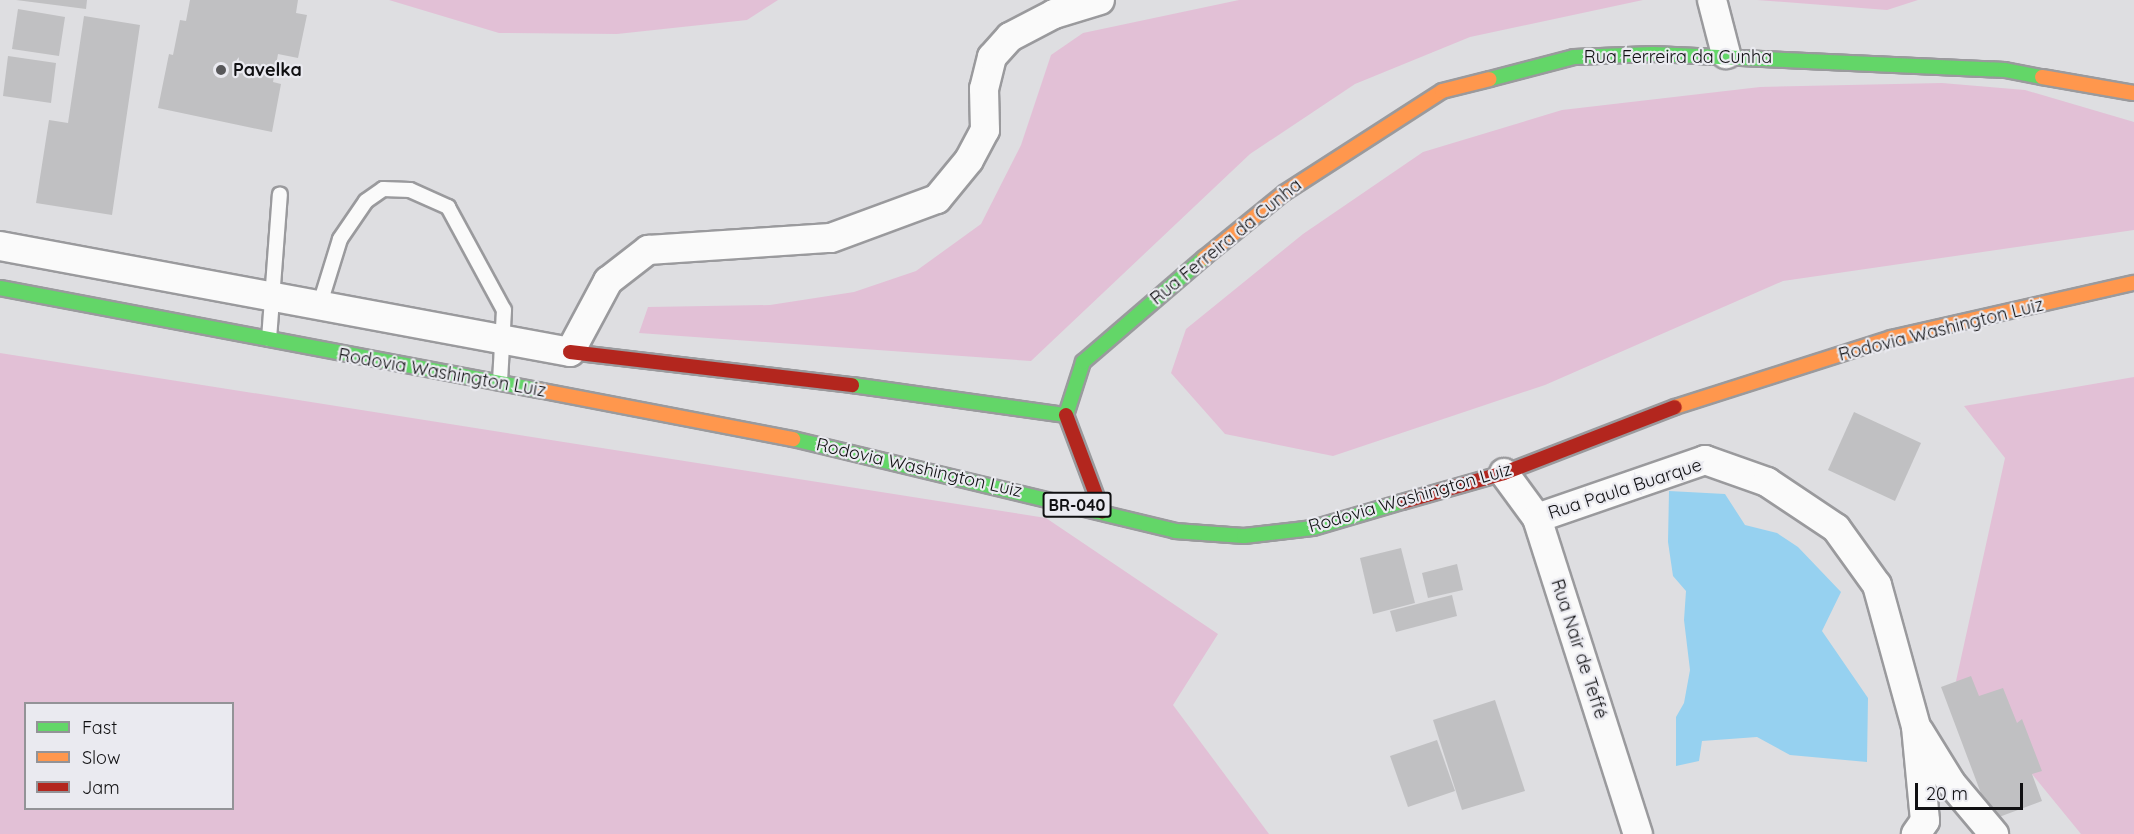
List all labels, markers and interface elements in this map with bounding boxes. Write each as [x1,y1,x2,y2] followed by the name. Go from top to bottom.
[1584,46,1772,68] street label: Rua Ferreira da Cunha
[233,59,302,81] place label: Pavelka
[214,63,228,77] marker: Pavelka
[1146,174,1306,310] street label: Rua Ferreira da Cunha
[1836,294,2046,366] street label: Rodovia Washington Luiz
[336,344,548,402] street label: Rodovia Washington Luiz
[814,434,1024,502] street label: Rodovia Washington Luiz
[1545,454,1705,524] street label: Rua Paula Buarque
[1306,459,1514,537] street label: Rodovia Washington Luiz
[1042,492,1112,518] road number: BR-040
[1546,576,1612,722] street label: Rua Nair de Teffé
[24,702,234,810] legend
[82,716,117,739] text: Fast
[82,746,120,769] text: Slow
[1918,771,2026,809] scale bar
[82,776,120,799] text: Jam
[1926,782,1968,805] text: 20 m

